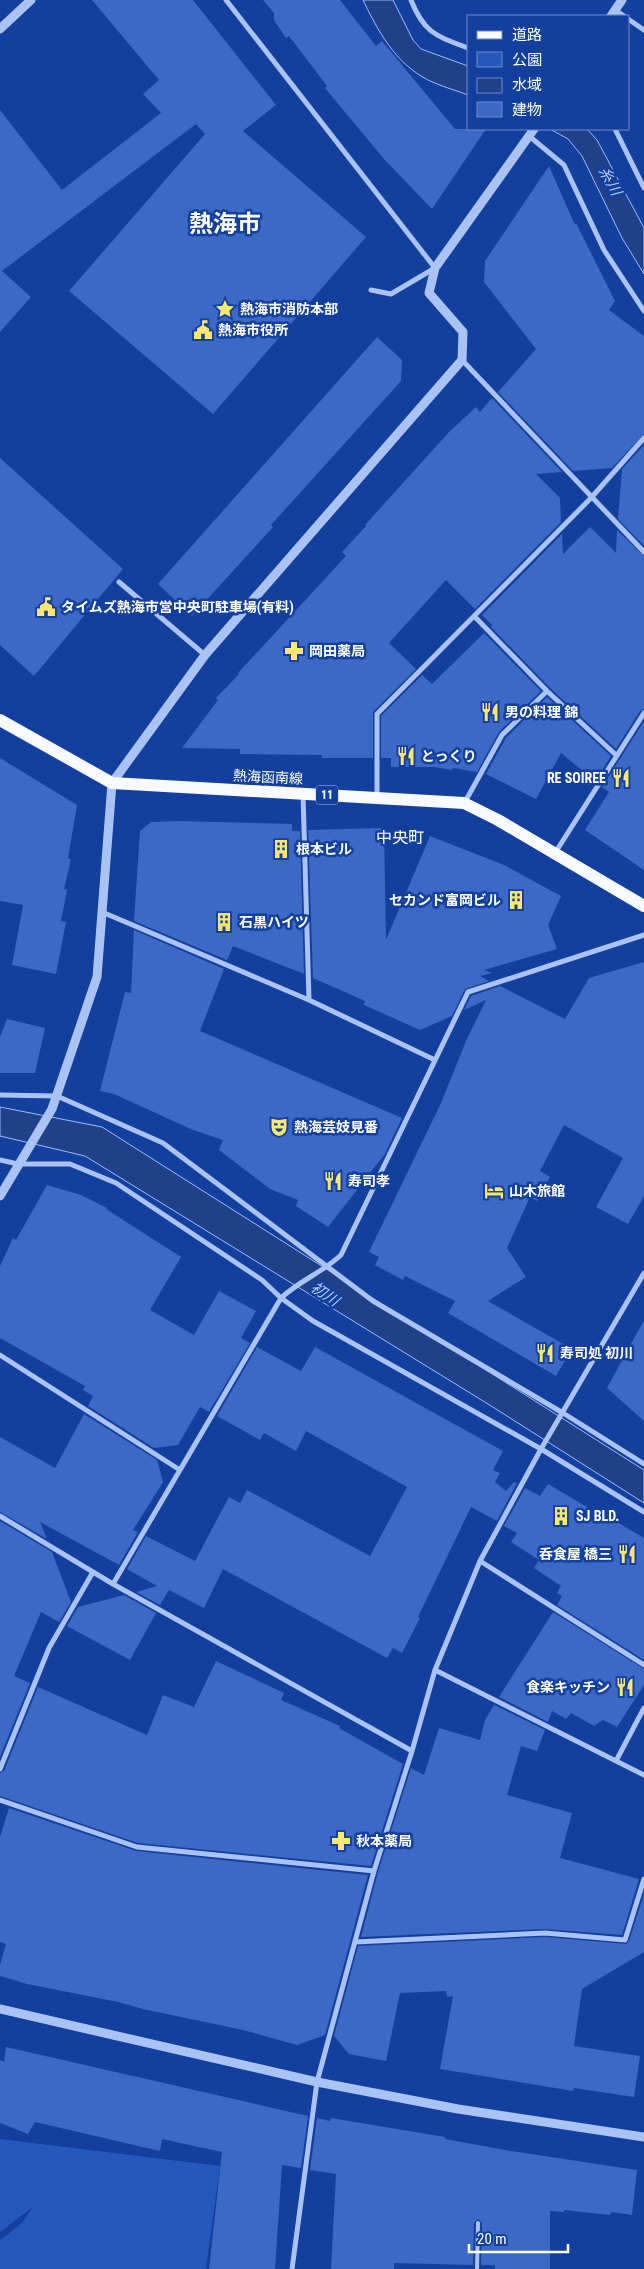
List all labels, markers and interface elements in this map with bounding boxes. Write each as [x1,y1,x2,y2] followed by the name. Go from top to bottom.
[467,15,629,130] legend
[512,26,542,44] text: 道路
[512,51,542,69] text: 公園
[512,76,542,94] text: 水域
[512,101,542,119] text: 建物
[595,164,626,200] water label: 糸川
[189,210,261,238] district label: 熱海市
[214,298,236,320] place icon: 熱海市消防本部
[240,301,338,317] place label: 熱海市消防本部
[192,319,214,341] public building icon: 熱海市役所
[218,322,288,338] place label: 熱海市役所
[35,596,57,618] public building icon: タイムズ熱海市営中央町駐車場(有料)
[61,599,294,616] place label: タイムズ熱海市営中央町駐車場(有料)
[283,640,305,662] pharmacy icon: 岡田薬局
[309,643,365,659] place label: 岡田薬局
[479,701,501,723] restaurant icon: 男の料理 錦
[505,704,578,720] place label: 男の料理 錦
[395,745,417,767] restaurant icon: とっくり
[421,748,477,764] place label: とっくり
[233,767,303,787] street label: 熱海函南線
[610,767,632,789] restaurant icon: RE SOIREE
[547,770,606,786] place label: RE SOIREE
[316,786,338,804] road number: 11
[376,828,424,847] district label: 中央町
[270,838,292,860] building icon: 根本ビル
[296,841,352,857] place label: 根本ビル
[505,889,527,911] building icon: セカンド富岡ビル
[389,892,501,908] place label: セカンド富岡ビル
[213,911,235,933] building icon: 石黒ハイツ
[239,914,309,930] place label: 石黒ハイツ
[268,1116,290,1138] theatre icon: 熱海芸妓見番
[294,1119,378,1135] place label: 熱海芸妓見番
[322,1170,344,1192] restaurant icon: 寿司孝
[348,1173,390,1189] place label: 寿司孝
[483,1180,505,1202] hotel icon: 山木旅館
[509,1183,565,1199] place label: 山木旅館
[308,1278,344,1311] water label: 初川
[534,1342,556,1364] restaurant icon: 寿司処 初川
[560,1345,633,1361] place label: 寿司処 初川
[550,1505,572,1527] building icon: SJ BLD.
[576,1508,619,1524] place label: SJ BLD.
[616,1543,638,1565] restaurant icon: 呑食屋 橋三
[539,1546,612,1562] place label: 呑食屋 橋三
[614,1676,636,1698] restaurant icon: 食楽キッチン
[526,1679,610,1695] place label: 食楽キッチン
[330,1830,352,1852] pharmacy icon: 秋本薬局
[356,1833,412,1849] place label: 秋本薬局
[469,2222,568,2254] scale bar
[477,2230,507,2248] text: 20 m

